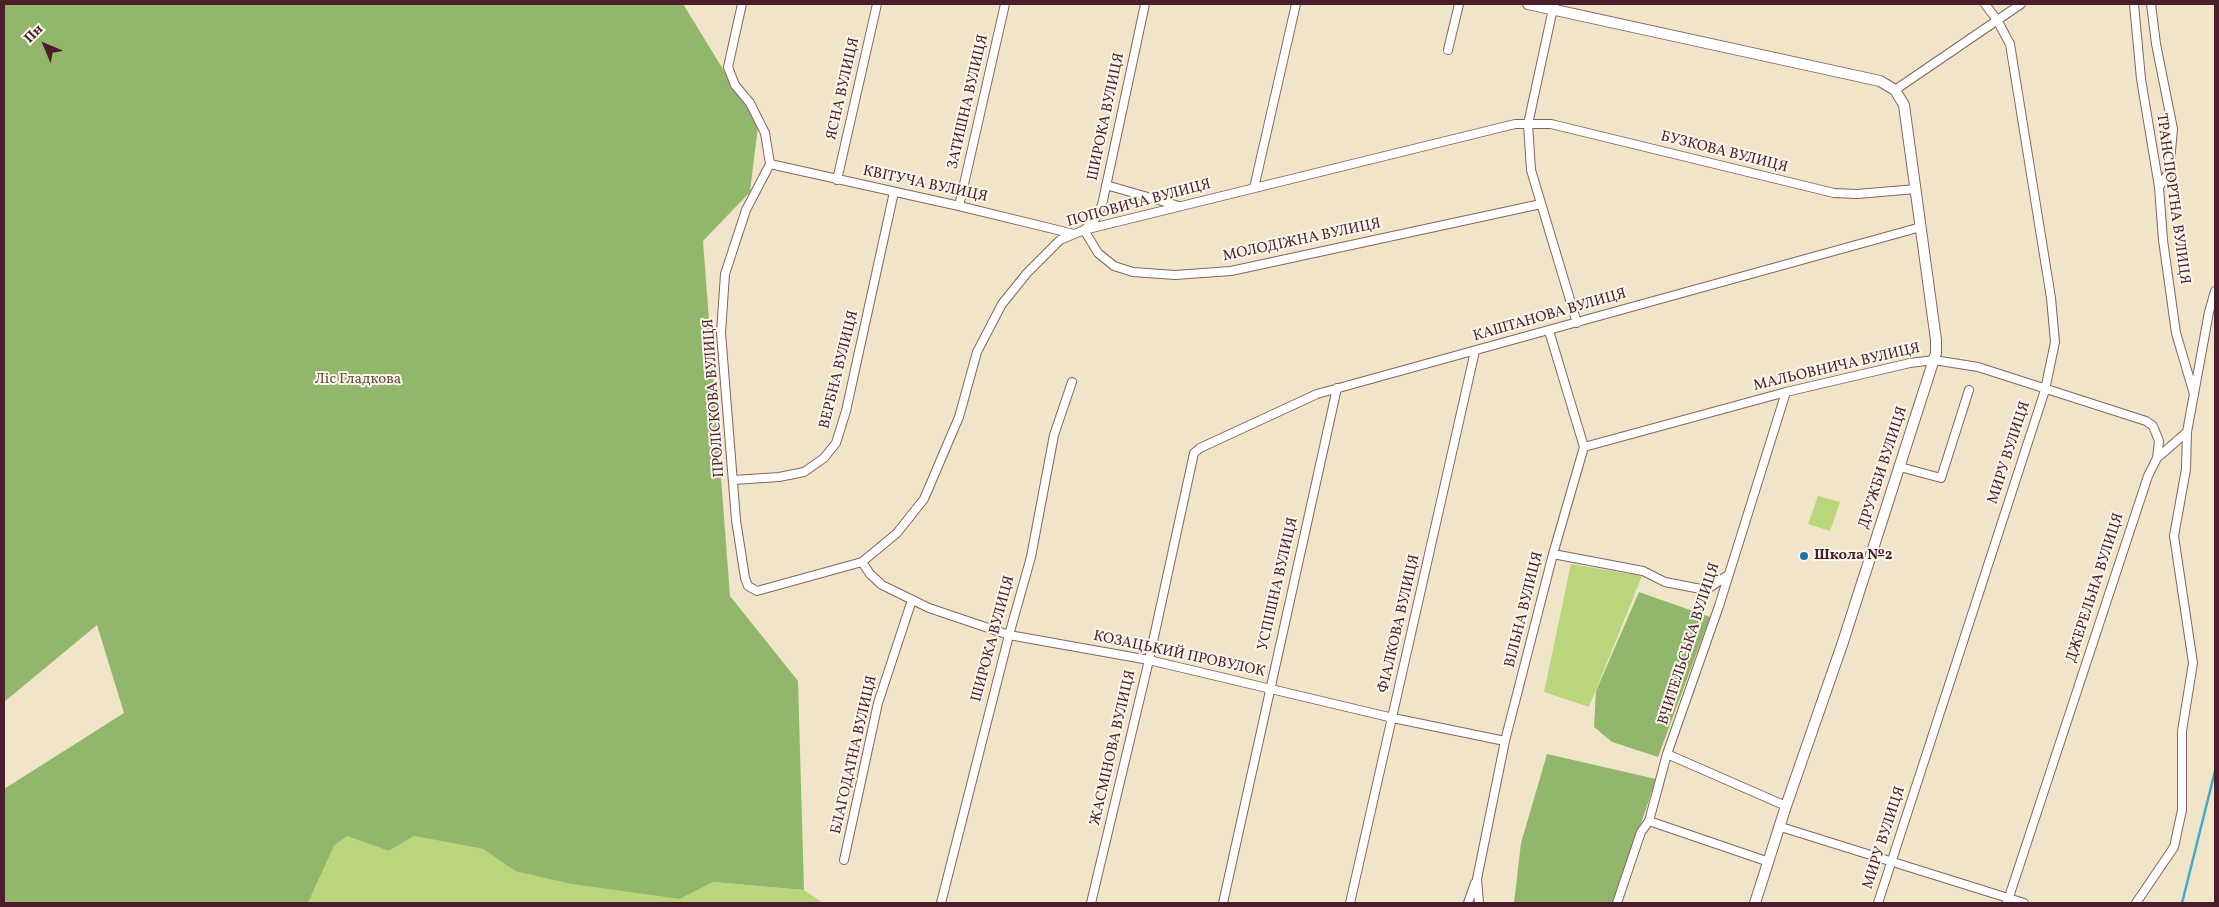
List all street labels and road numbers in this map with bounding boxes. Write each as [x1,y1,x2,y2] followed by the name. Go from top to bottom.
[945,33,993,171] street label: ЗАТИШНА ВУЛИЦЯ
[823,36,865,142] street label: ЯСНА ВУЛИЦЯ
[1085,51,1129,183] street label: ШИРОКА ВУЛИЦЯ
[2151,112,2193,286] street label: ТРАНСПОРТНА ВУЛИЦЯ
[1658,128,1790,178] street label: БУЗКОВА ВУЛИЦЯ
[861,163,989,207] street label: КВІТУЧА ВУЛИЦЯ
[1065,176,1213,232] street label: ПОПОВИЧА ВУЛИЦЯ
[1221,215,1383,267] street label: МОЛОДІЖНА ВУЛИЦЯ
[1471,285,1629,347] street label: КАШТАНОВА ВУЛИЦЯ
[817,309,863,431] street label: ВЕРБНА ВУЛИЦЯ
[700,318,730,478] street label: ПРОЛІСКОВА ВУЛИЦЯ
[1752,340,1922,396] street label: МАЛЬОВНИЧА ВУЛИЦЯ
[1985,399,2035,507] street label: МИРУ ВУЛИЦЯ
[1856,404,1912,532] street label: ДРУЖБИ ВУЛИЦЯ
[2063,511,2129,665] street label: ДЖЕРЕЛЬНА ВУЛИЦЯ
[1255,516,1303,652] street label: УСПІШНА ВУЛИЦЯ
[1502,550,1548,670] street label: ВІЛЬНА ВУЛИЦЯ
[1375,553,1425,695] street label: ФІАЛКОВА ВУЛИЦЯ
[1655,561,1725,727] street label: ВЧИТЕЛЬСЬКА ВУЛИЦЯ
[968,574,1020,704] street label: ШИРОКА ВУЛИЦЯ
[1091,628,1267,682] street label: КОЗАЦЬКИЙ ПРОВУЛОК
[1087,669,1141,827] street label: ЖАСМІНОВА ВУЛИЦЯ
[828,674,882,836] street label: БЛАГОДАТНА ВУЛИЦЯ
[1860,784,1910,892] street label: МИРУ ВУЛИЦЯ

